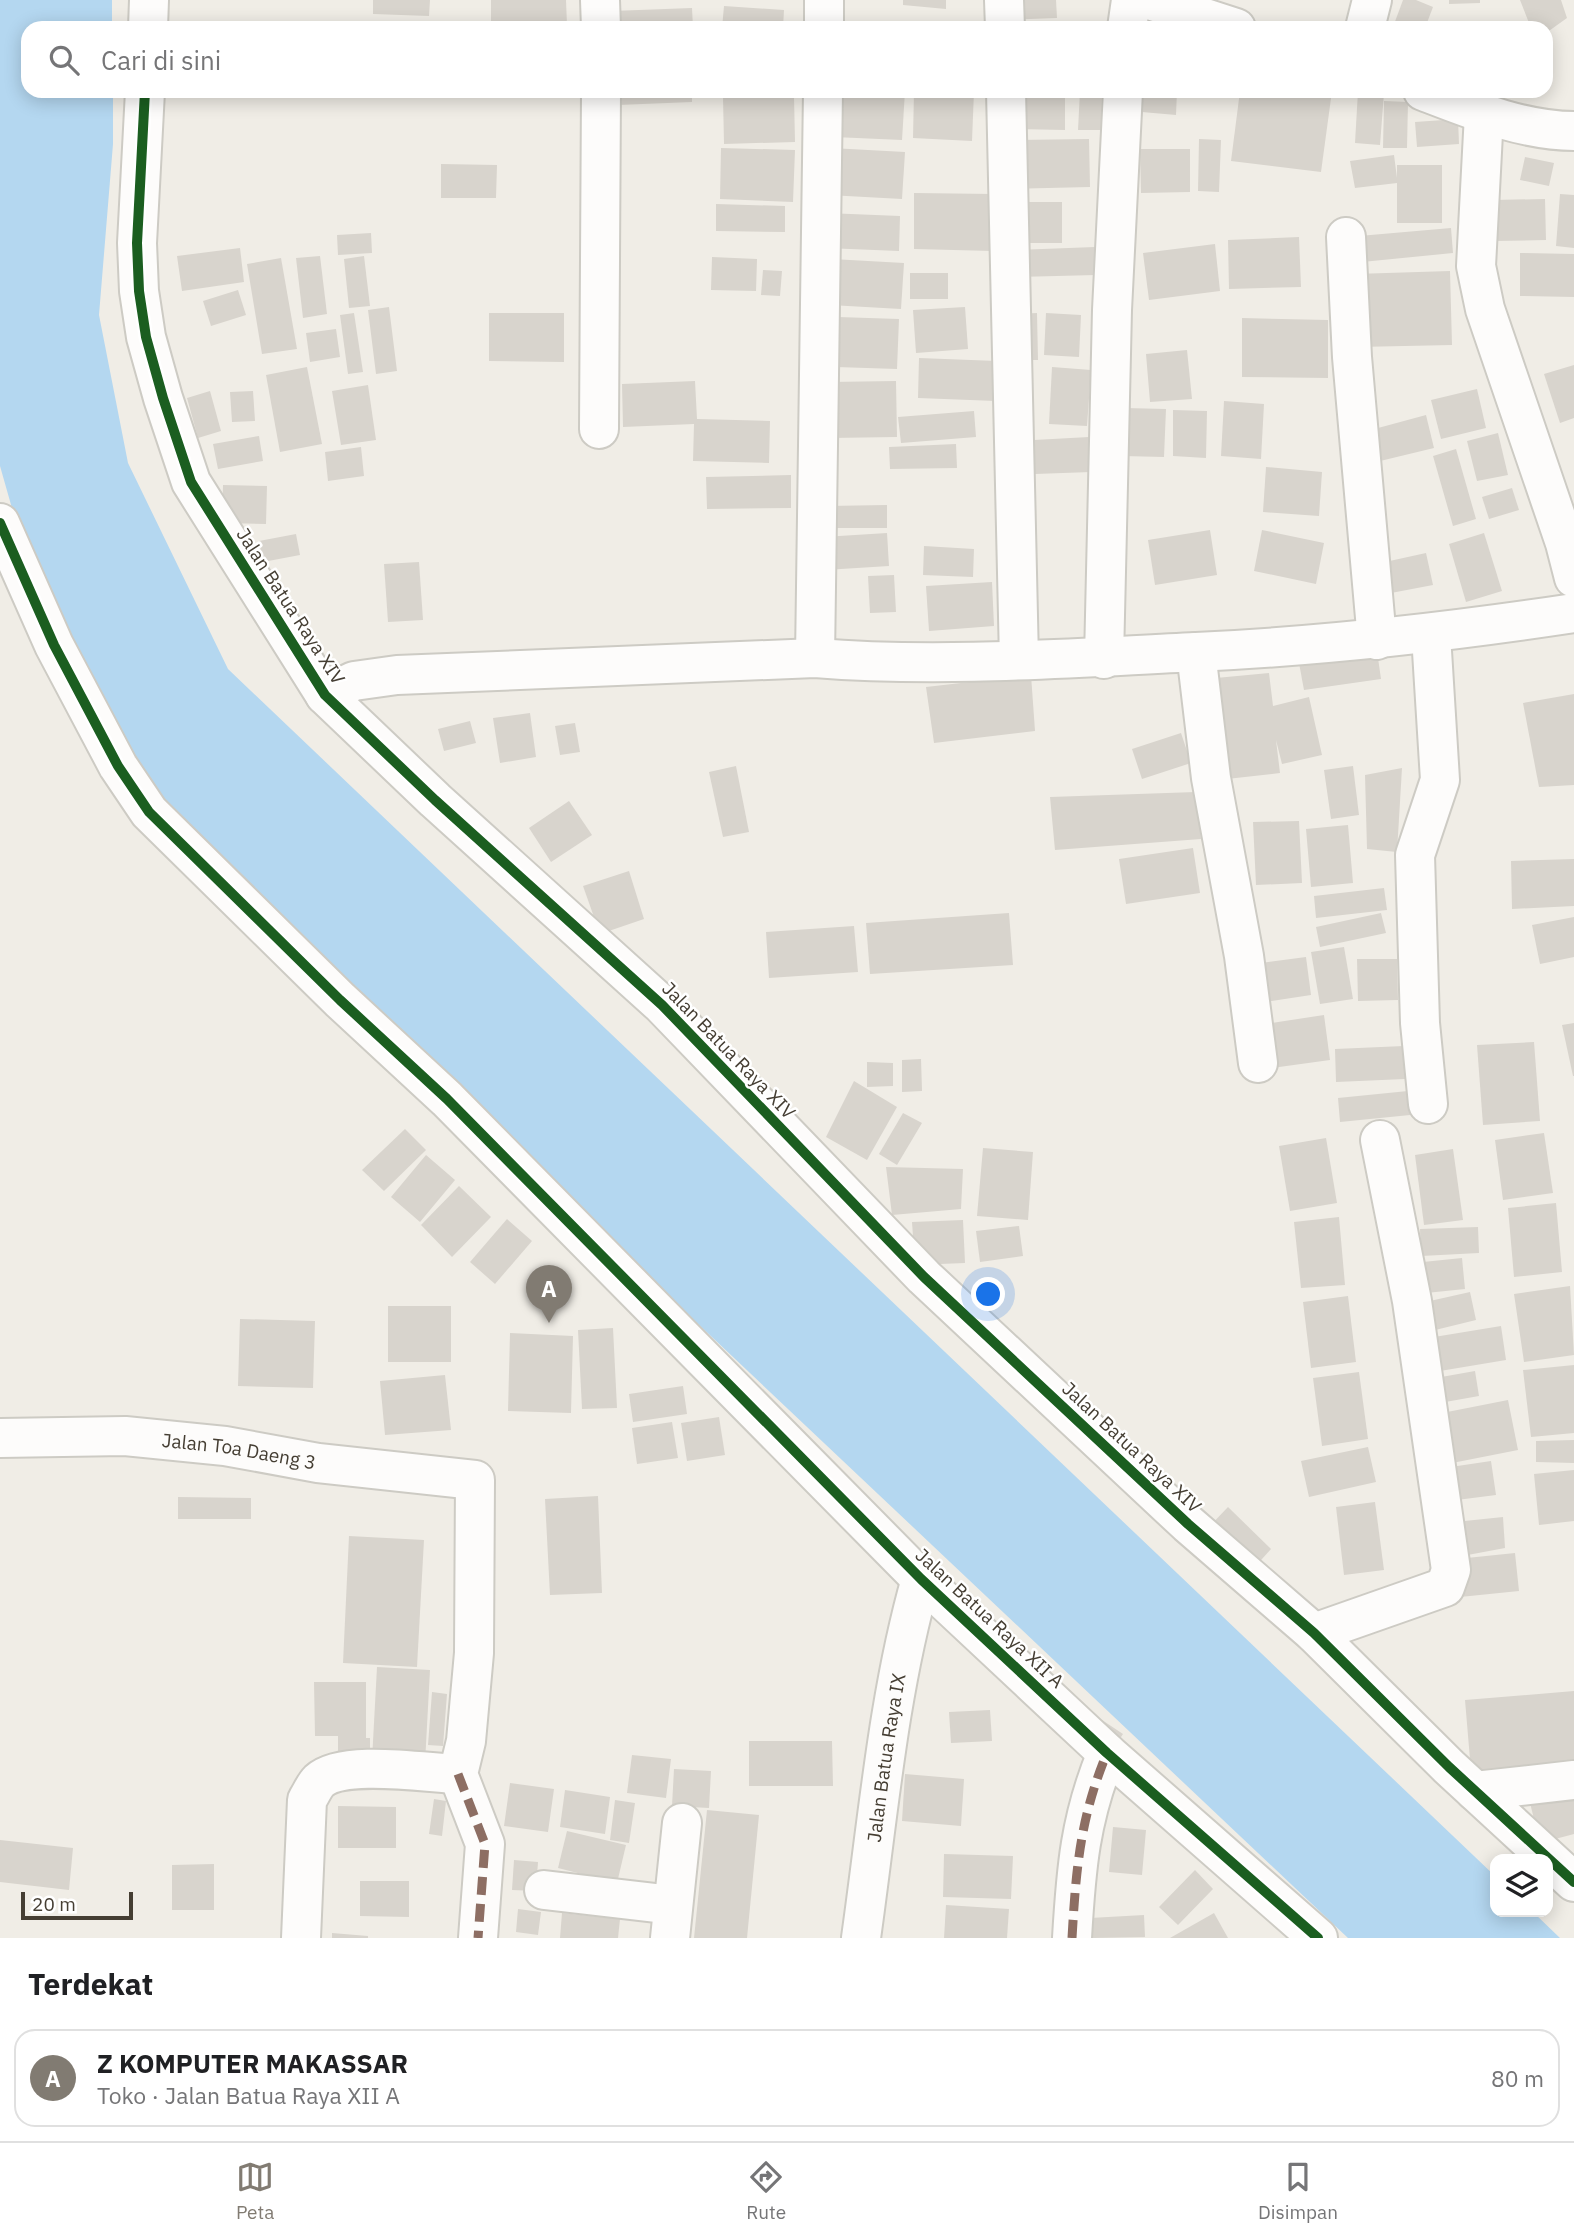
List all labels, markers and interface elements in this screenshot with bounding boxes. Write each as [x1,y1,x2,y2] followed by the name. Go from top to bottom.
[21,21,1553,98] search box
[45,41,83,79] icon: search
[101,43,221,77] text: Cari di sini
[231,523,351,689] street label: Jalan Batua Raya XIV
[657,976,801,1124] street label: Jalan Batua Raya XIV
[526,1265,572,1323] pin: A
[971,1277,1005,1311] your location
[1057,1376,1207,1518] street label: Jalan Batua Raya XIV
[161,1428,318,1474] street label: Jalan Toa Daeng 3
[911,1543,1069,1693] street label: Jalan Batua Raya XII A
[862,1671,911,1844] street label: Jalan Batua Raya IX
[1490,1854,1553,1917] map controls
[1490,1854,1553,1917] button: layers
[21,1889,133,1921] scale bar
[32,1892,76,1916] text: 20 m
[28,1964,153,2003] text: Terdekat
[97,2046,408,2080] text: Z KOMPUTER MAKASSAR
[45,2063,61,2093] text: A
[1491,2063,1544,2093] text: 80 m
[97,2080,400,2110] text: Toko · Jalan Batua Raya XII A
[236,2158,274,2224] tab: Peta
[746,2158,786,2224] tab: Rute
[1258,2158,1338,2224] tab: Disimpan

